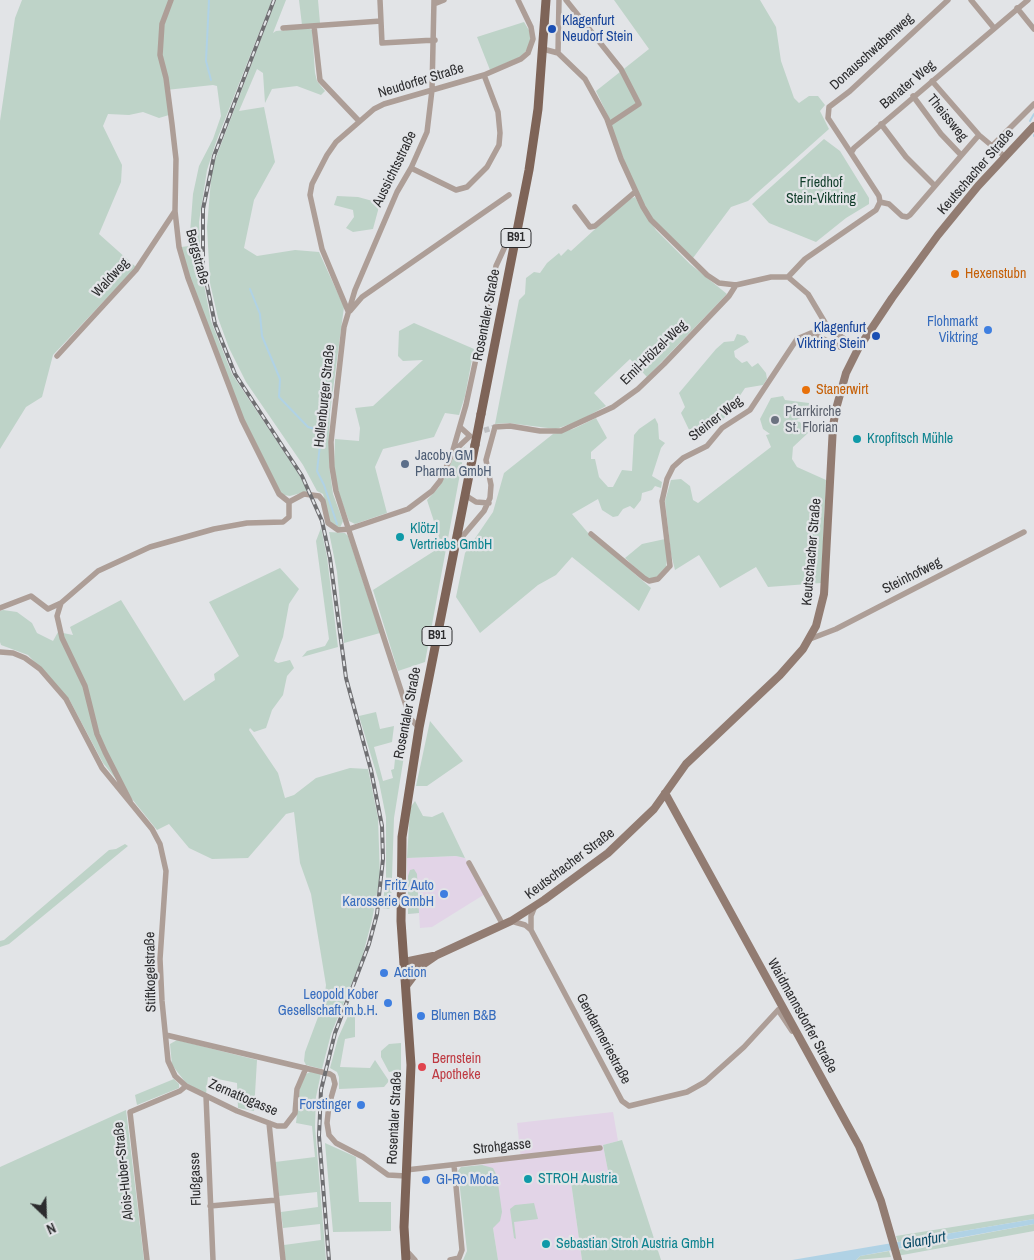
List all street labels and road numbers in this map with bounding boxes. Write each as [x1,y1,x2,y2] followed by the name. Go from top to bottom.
[827,10,917,94] street label: Donauschwabenweg
[877,57,939,113] street label: Banater Weg
[376,60,466,102] street label: Neudorfer Straße
[923,91,971,145] street label: Theissweg
[934,126,1018,218] street label: Keutschacher Straße
[369,128,421,210] street label: Aussichtsstraße
[182,227,212,287] street label: Bergstraße
[501,228,531,248] road number: B91
[89,255,133,301] street label: Waldweg
[470,268,504,362] street label: Rosentaler Straße
[617,317,691,389] street label: Emil-Hölzel-Weg
[311,344,339,448] street label: Hollenburger Straße
[686,393,746,445] street label: Steiner Weg
[799,498,825,606] street label: Keutschacher Straße
[880,554,944,598] street label: Steinhofweg
[422,626,452,646] road number: B91
[391,666,425,760] street label: Rosentaler Straße
[522,825,618,903] street label: Keutschacher Straße
[142,932,160,1012] street label: Stiftkogelstraße
[764,956,840,1076] street label: Waidmannsdorfer Straße
[572,991,634,1087] street label: Gendarmeriestraße
[384,1071,406,1165] street label: Rosentaler Straße
[206,1076,280,1120] street label: Zernattogasse
[110,1121,138,1221] street label: Alois-Huber-Straße
[472,1136,532,1158] street label: Strohgasse
[187,1152,205,1206] street label: Flußgasse

